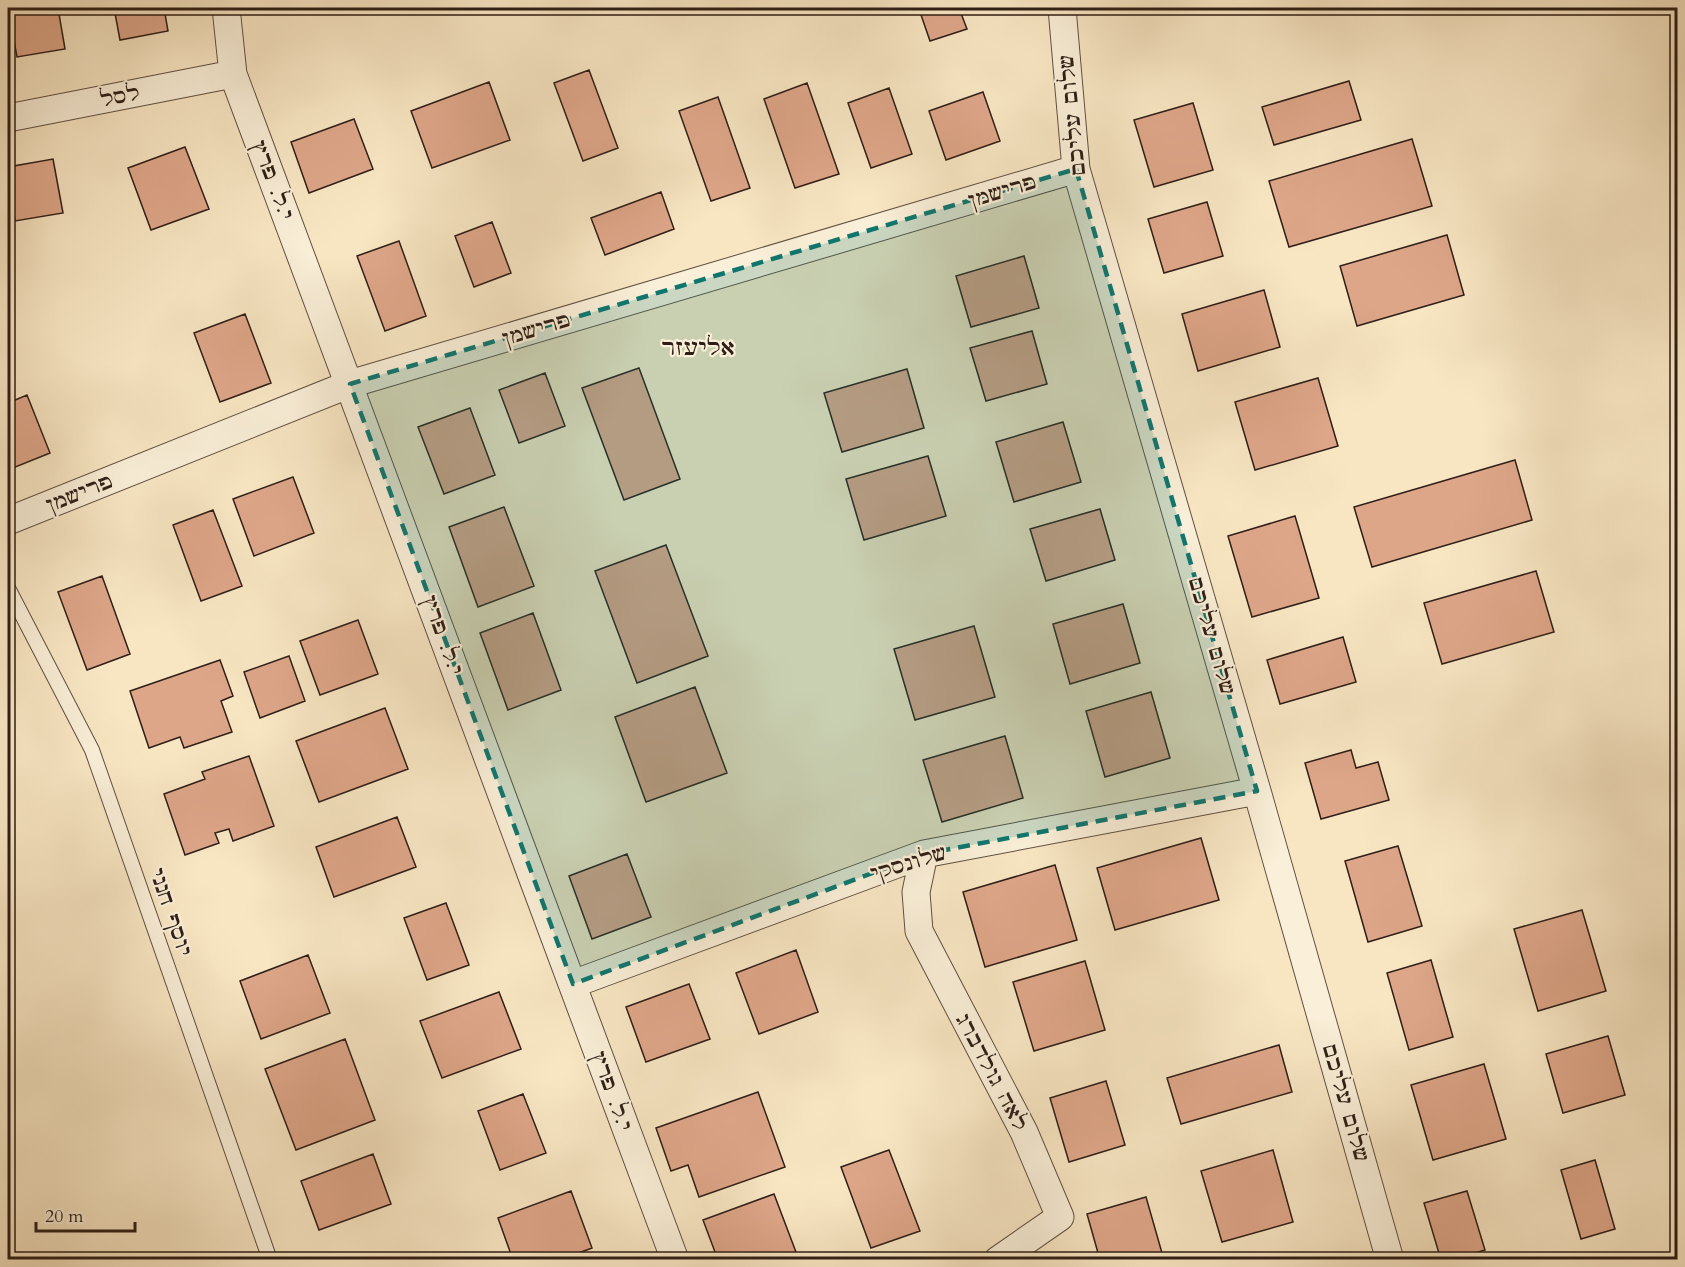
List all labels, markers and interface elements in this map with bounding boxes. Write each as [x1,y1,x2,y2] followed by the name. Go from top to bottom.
[1052,53,1093,176] street label: שלום עליכם
[98,78,142,115] street label: לסל
[244,136,301,224] street label: י.ל. פרץ
[964,167,1040,216] street label: פרישמן
[498,305,574,354] street label: פרישמן
[661,333,735,363] district label: אליעזר
[41,467,117,520] street label: פרישמן
[1181,574,1242,698] street label: שלום עליכם
[415,591,470,679] street label: י.ל. פרץ
[867,838,950,889] street label: שלונסקי
[142,864,199,960] street label: יוסף חנני
[949,1009,1035,1136] street label: לאה גולדברג
[1315,1041,1376,1165] street label: שלום עליכם
[584,1047,639,1135] street label: י.ל. פרץ
[36,1195,135,1233] scale bar
[45,1204,84,1229] text: 20 m

